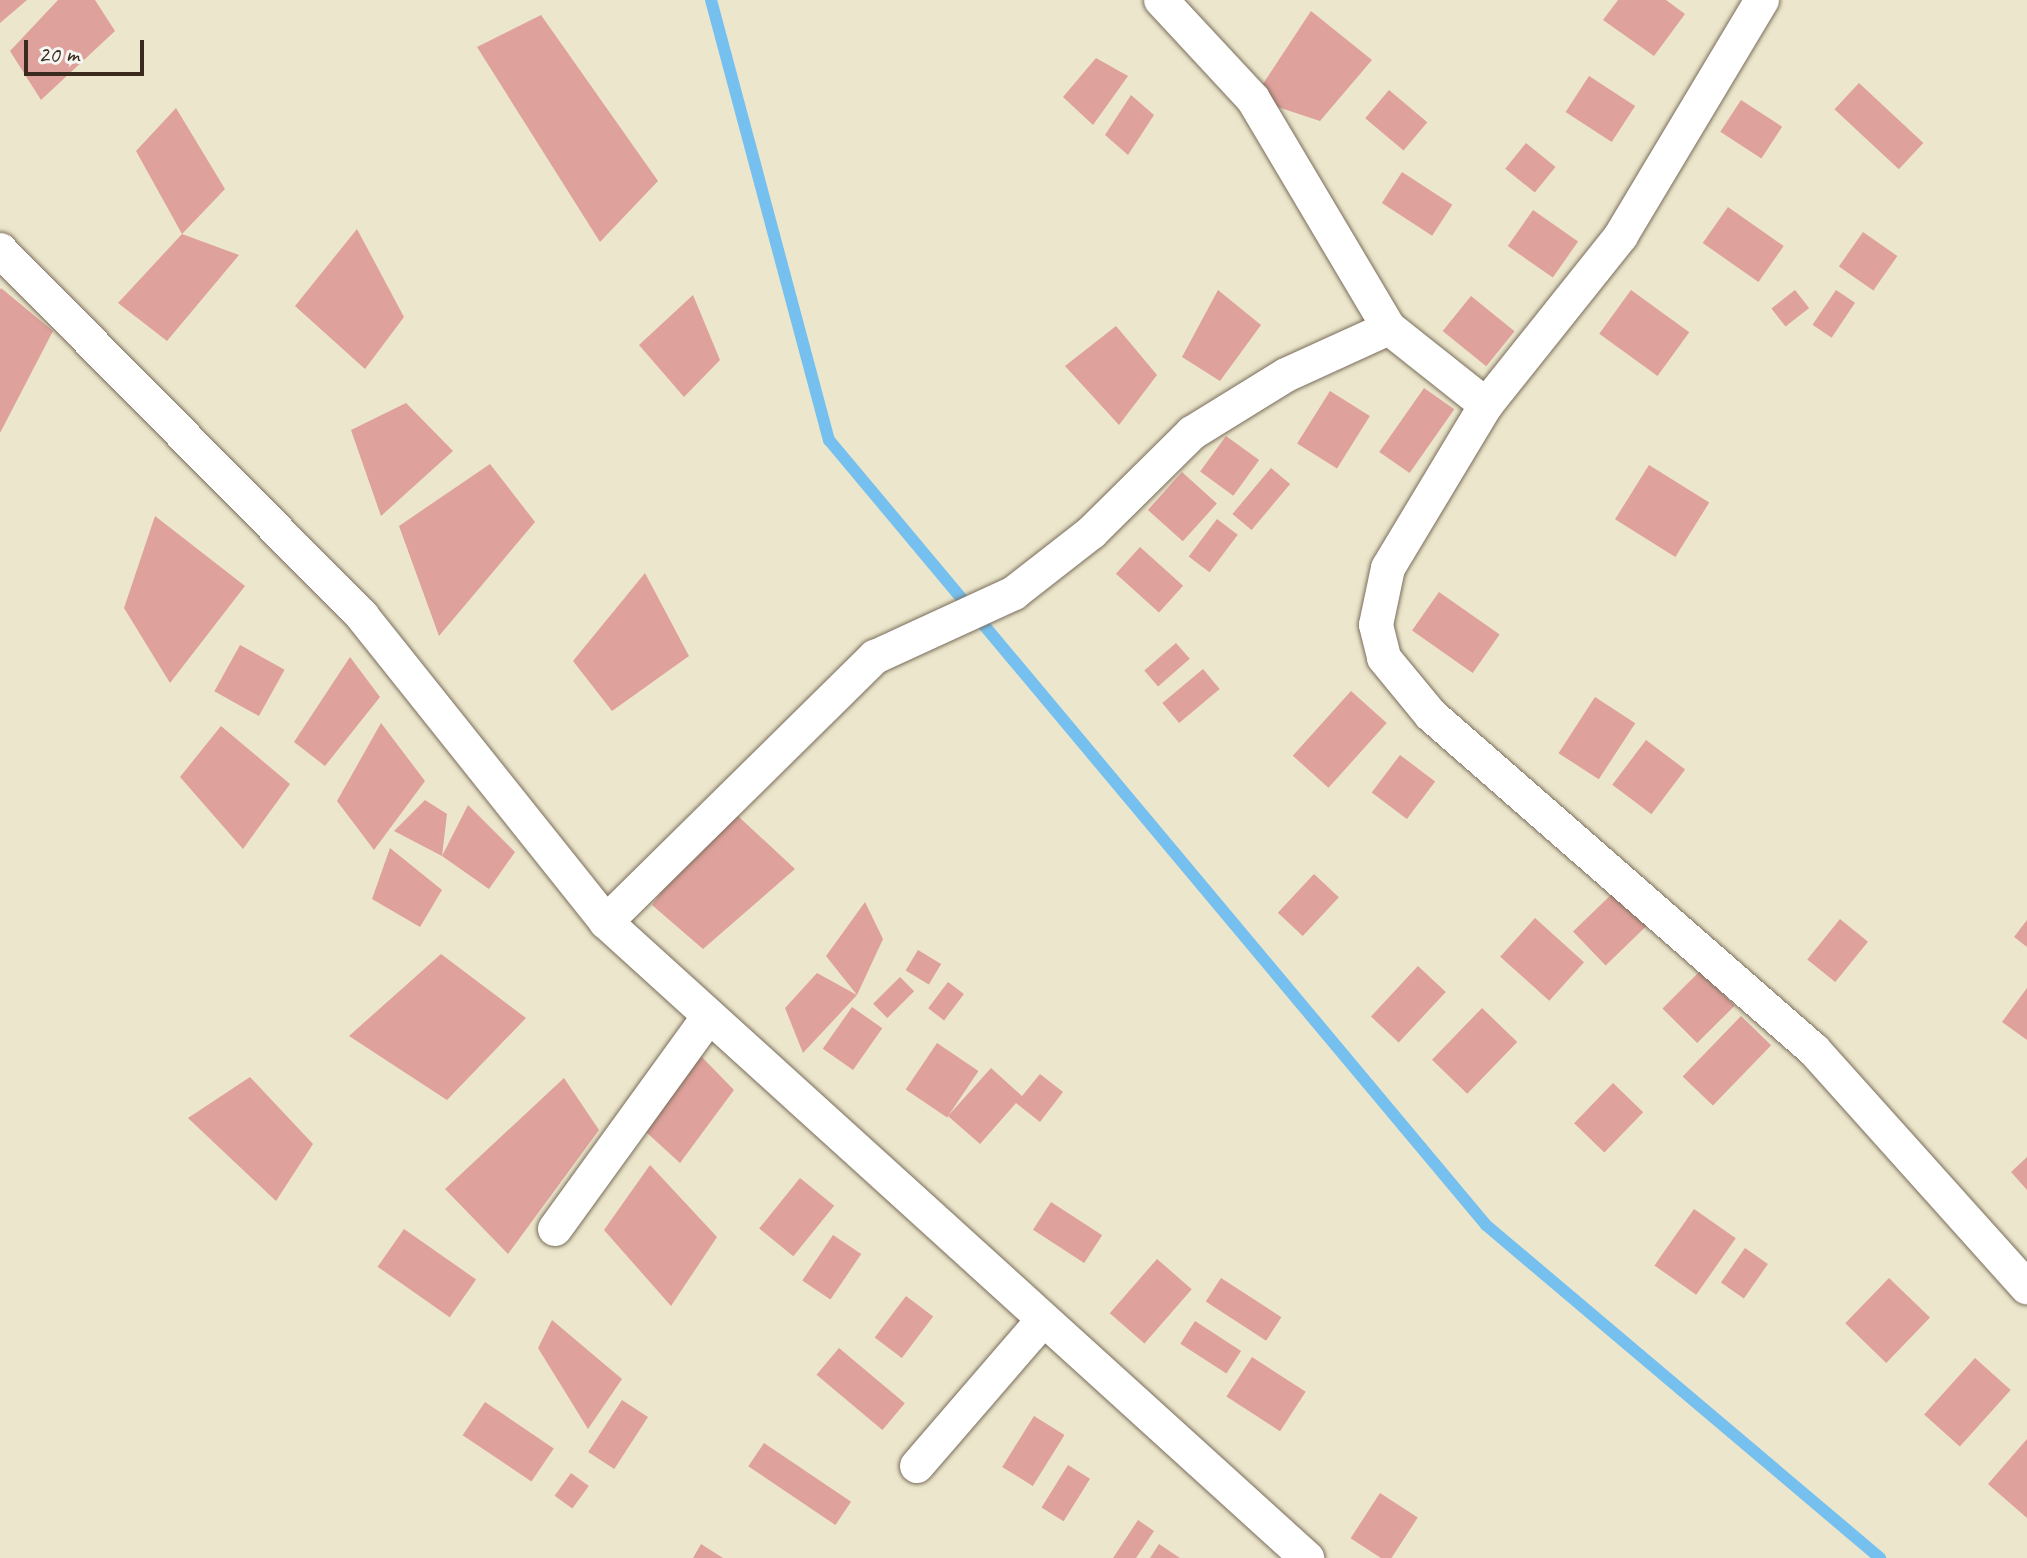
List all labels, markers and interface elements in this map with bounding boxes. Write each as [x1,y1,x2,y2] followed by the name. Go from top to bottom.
[28,24,148,74] scale bar
[38,39,79,69] text: 20 m

